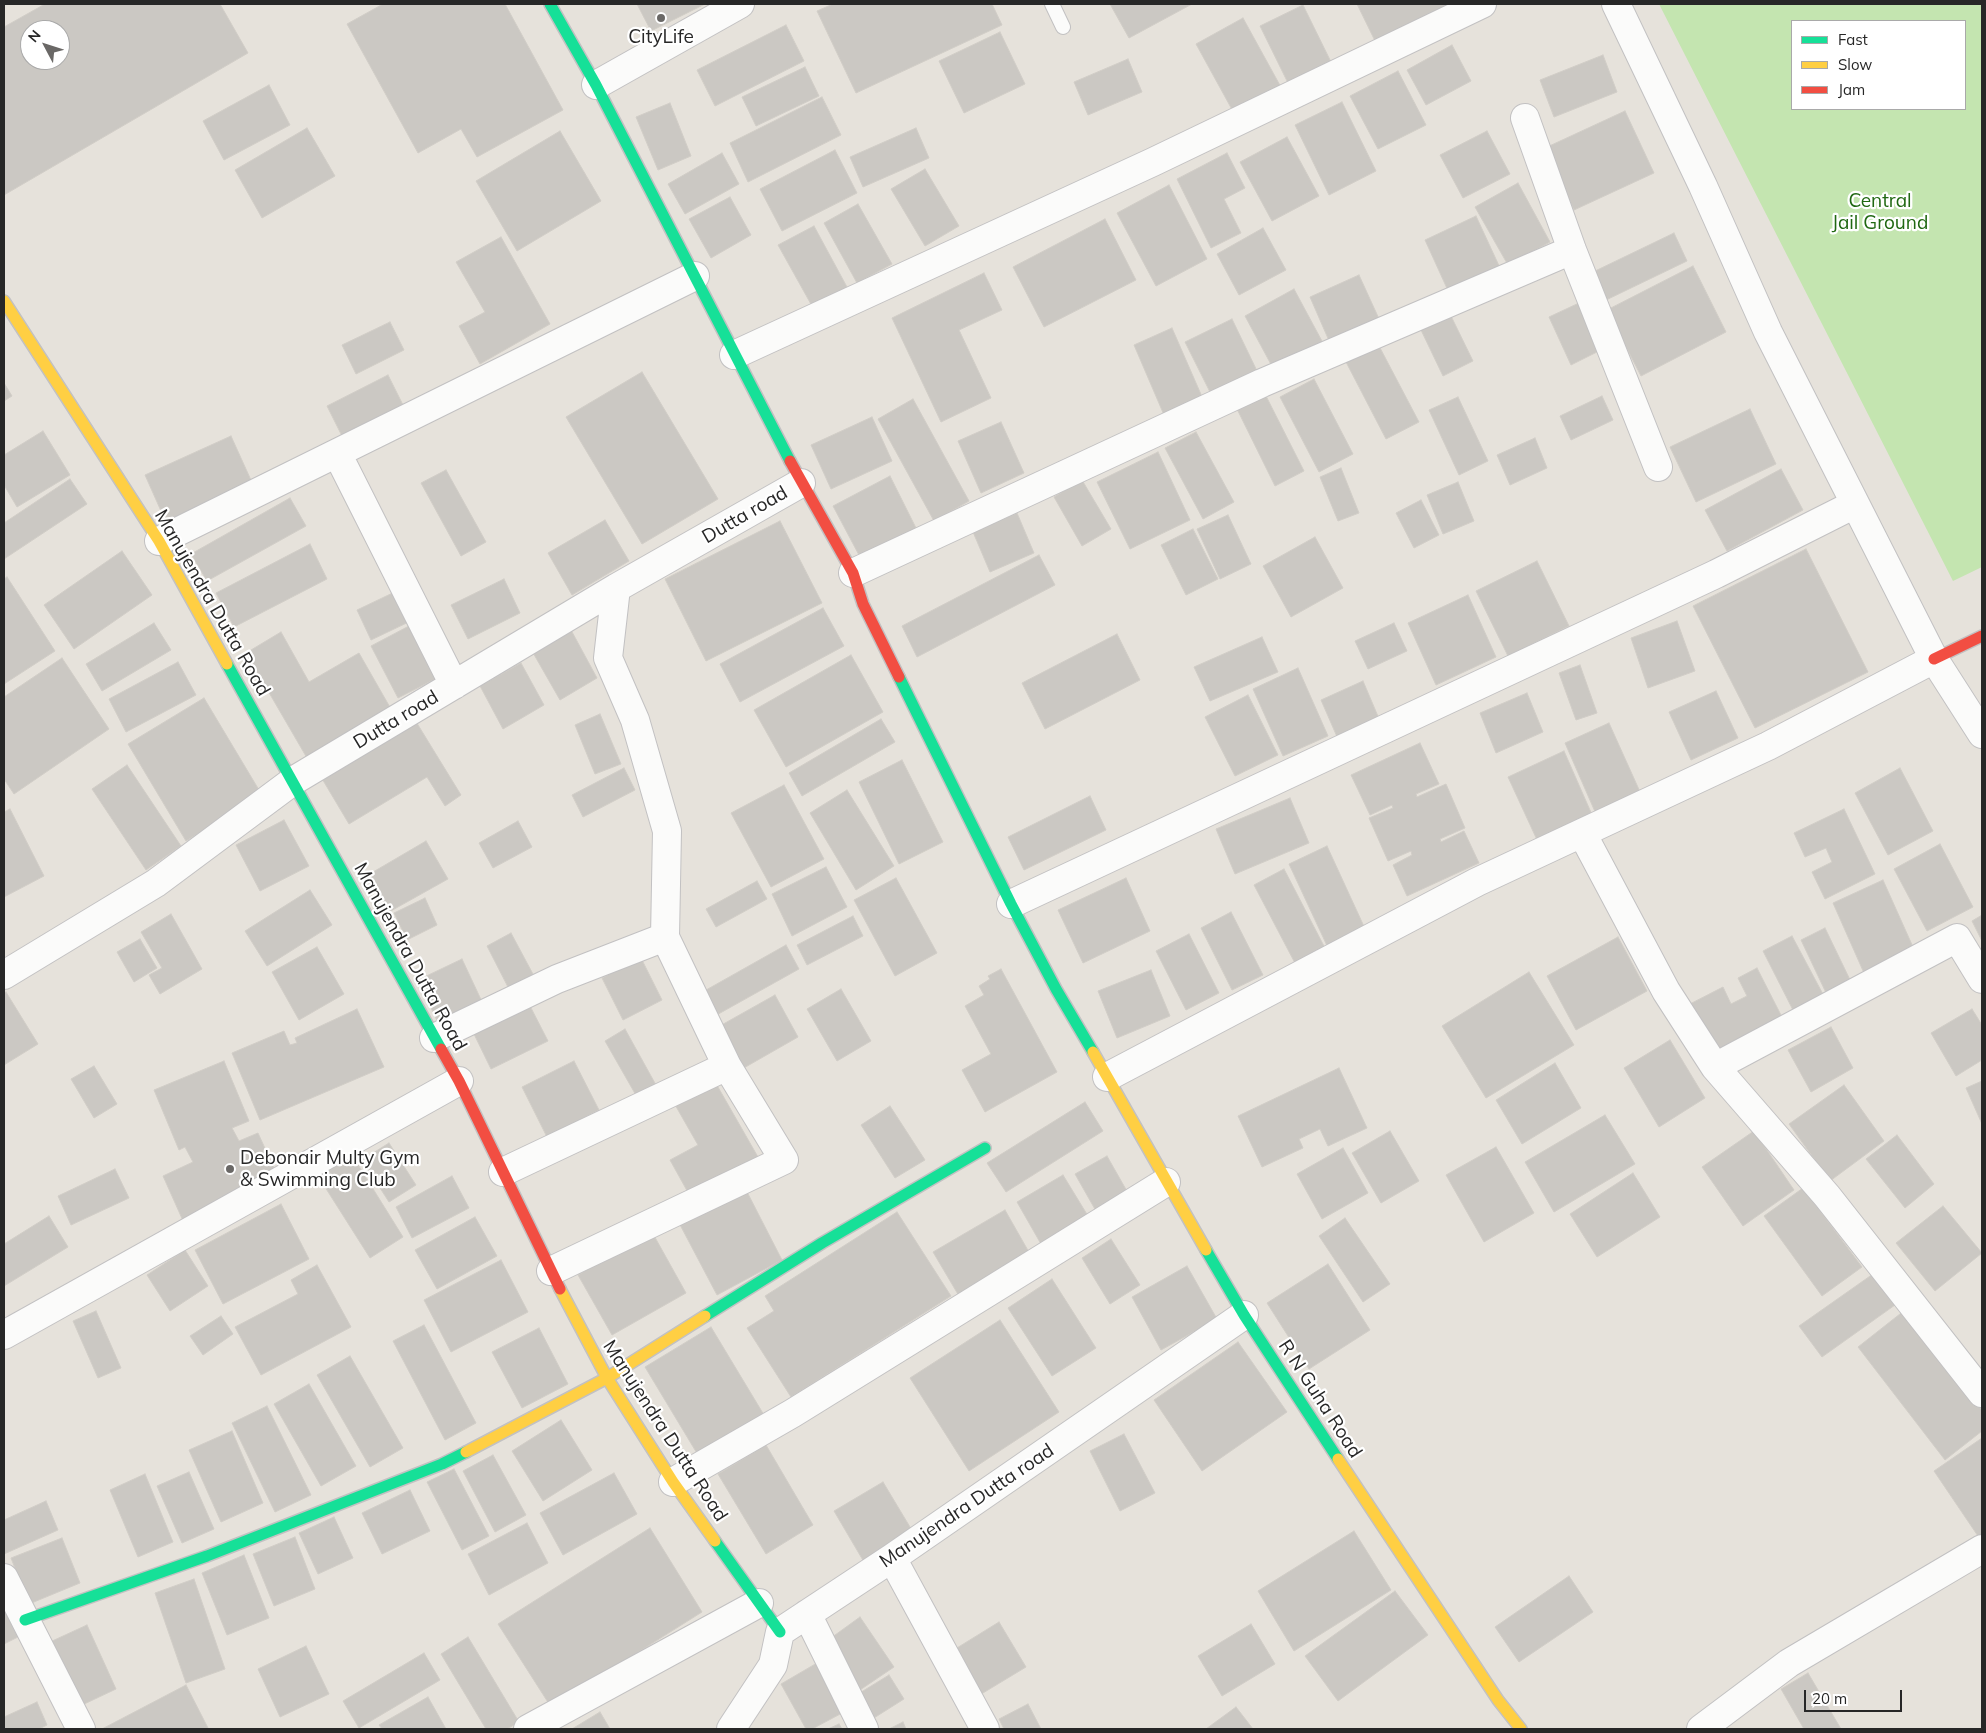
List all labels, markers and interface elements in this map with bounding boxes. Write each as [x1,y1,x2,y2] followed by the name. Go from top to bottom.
[655,12,667,24] marker: CityLife
[20,20,70,70] north arrow
[1791,20,1966,110] legend
[24,26,45,46] text: N
[628,26,694,48] place label: CityLife
[1838,30,1868,49] text: Fast
[1838,55,1872,74] text: Slow
[1838,80,1865,99] text: Jam
[1832,190,1928,234] park label: Central Jail Ground
[698,481,792,549] street label: Dutta road
[149,506,275,700] street label: Manujendra Dutta Road
[349,686,443,754] street label: Dutta road
[349,859,471,1055] street label: Manujendra Dutta Road
[240,1147,420,1191] place label: Debonair Multy Gym & Swimming Club
[224,1163,236,1175] marker: Debonair Multy Gym & Swimming Club
[598,1336,732,1526] street label: Manujendra Dutta Road
[1273,1336,1367,1462] street label: R N Guha Road
[876,1439,1058,1573] street label: Manujendra Dutta road
[1806,1680,1904,1712] scale bar
[1812,1689,1847,1708] text: 20 m

